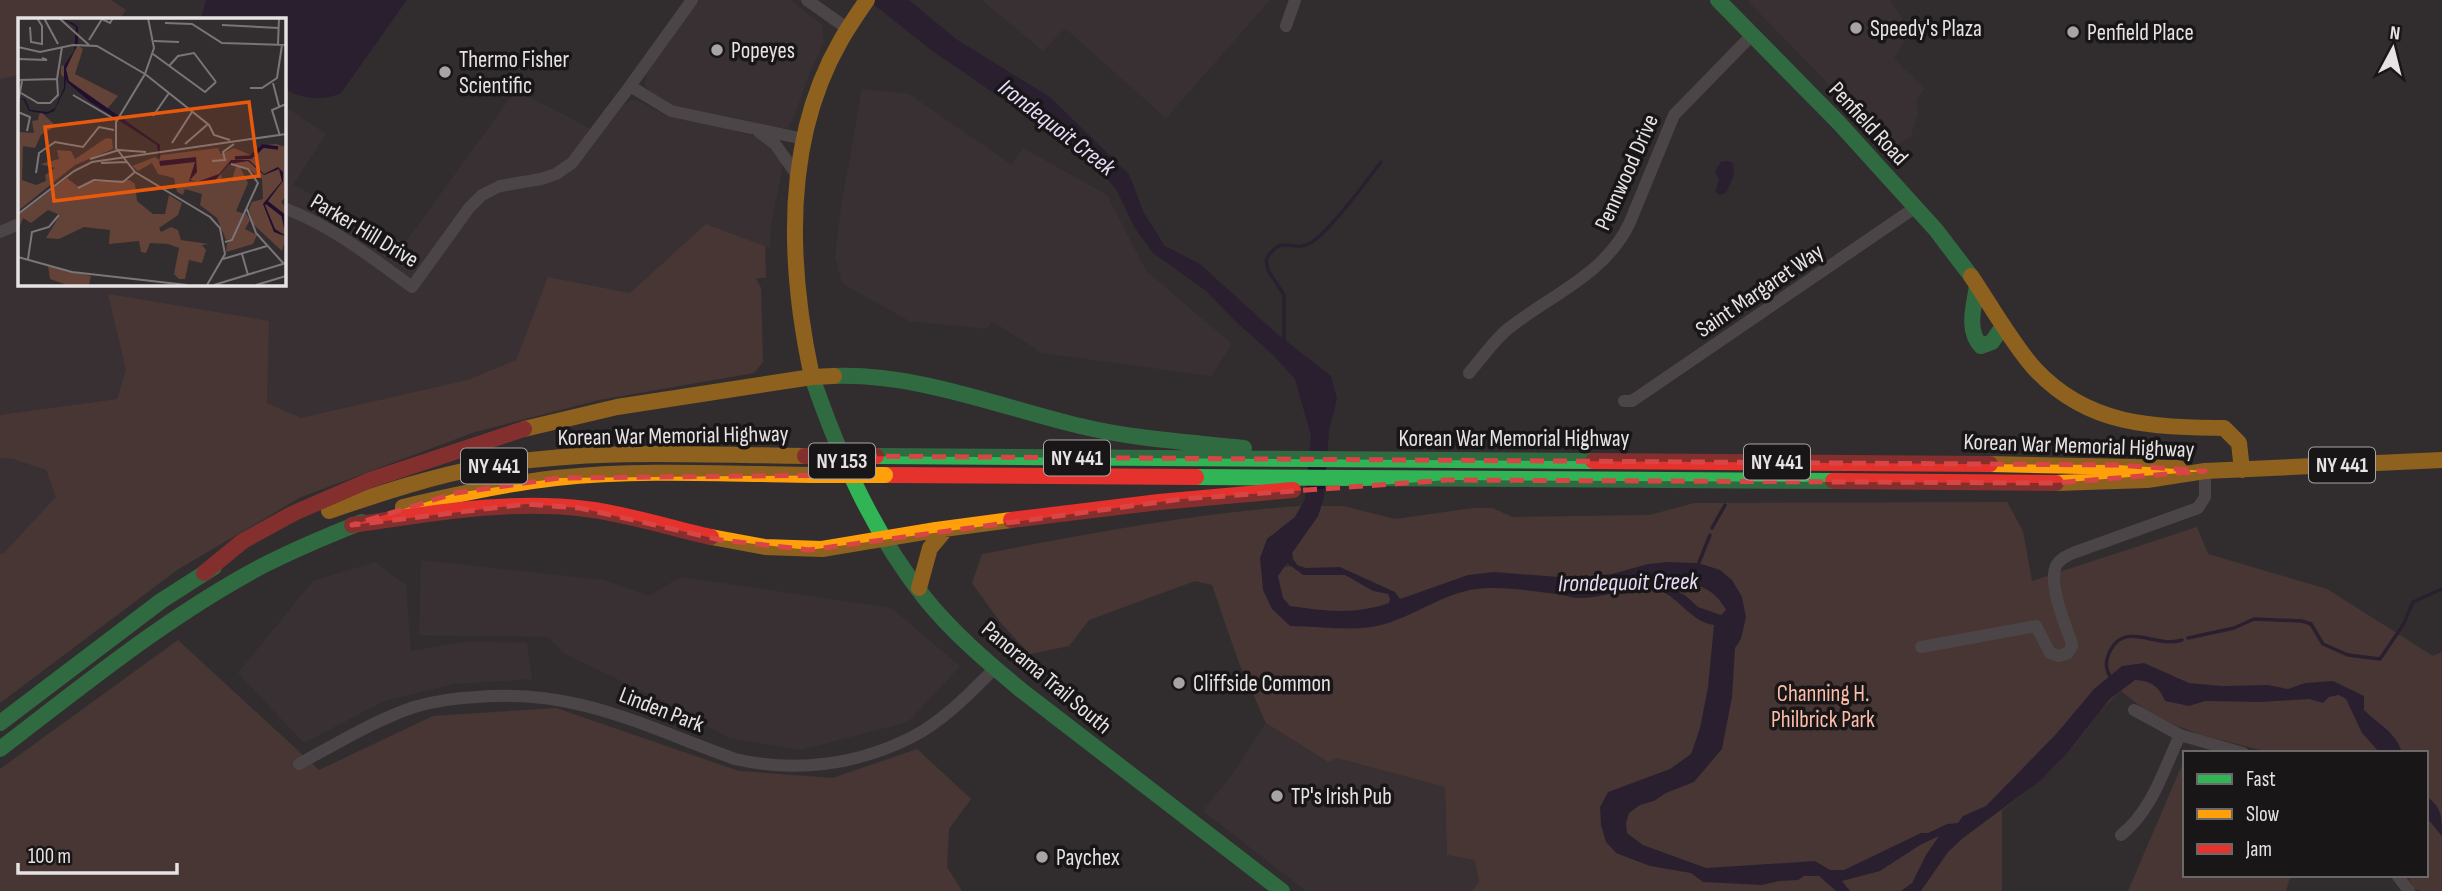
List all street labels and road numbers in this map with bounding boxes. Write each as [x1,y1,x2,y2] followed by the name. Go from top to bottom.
[1823,76,1914,171] street label: Penfield Road
[1589,110,1665,235] street label: Pennwood Drive
[305,188,424,274] street label: Parker Hill Drive
[1690,238,1829,344] street label: Saint Margaret Way
[557,420,789,452] street label: Korean War Memorial Highway
[1399,425,1630,453] street label: Korean War Memorial Highway
[1963,428,2195,464] street label: Korean War Memorial Highway
[1044,440,1110,476] road number: NY 441
[809,444,875,478] road number: NY 153
[1744,444,1810,480] road number: NY 441
[461,448,527,484] road number: NY 441
[2309,448,2375,482] road number: NY 441
[976,615,1117,740] street label: Panorama Trail South
[615,681,708,739] street label: Linden Park

